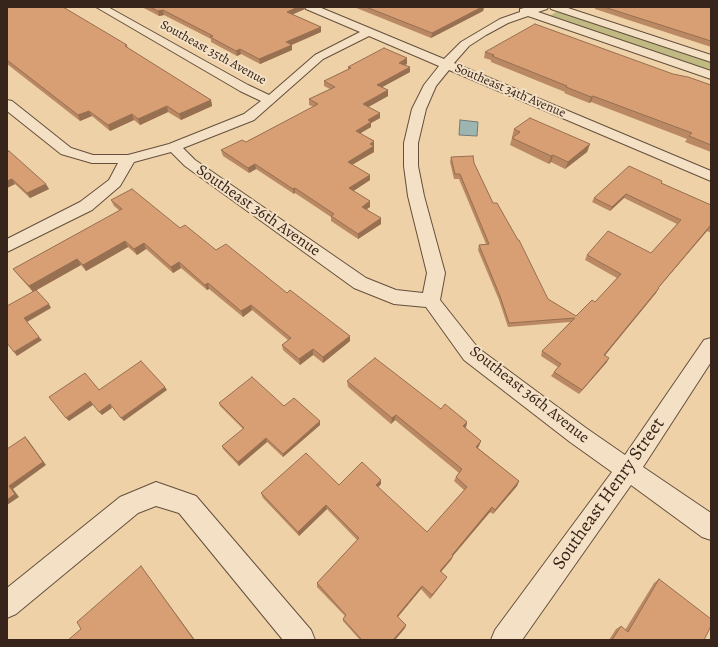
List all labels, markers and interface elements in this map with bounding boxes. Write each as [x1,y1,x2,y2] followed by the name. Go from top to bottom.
[157,17,269,89] street label: Southeast 35th Avenue
[452,61,568,121] street label: Southeast 34th Avenue
[192,161,324,261] street label: Southeast 36th Avenue
[465,342,593,448] street label: Southeast 36th Avenue
[548,414,670,574] street label: Southeast Henry Street

